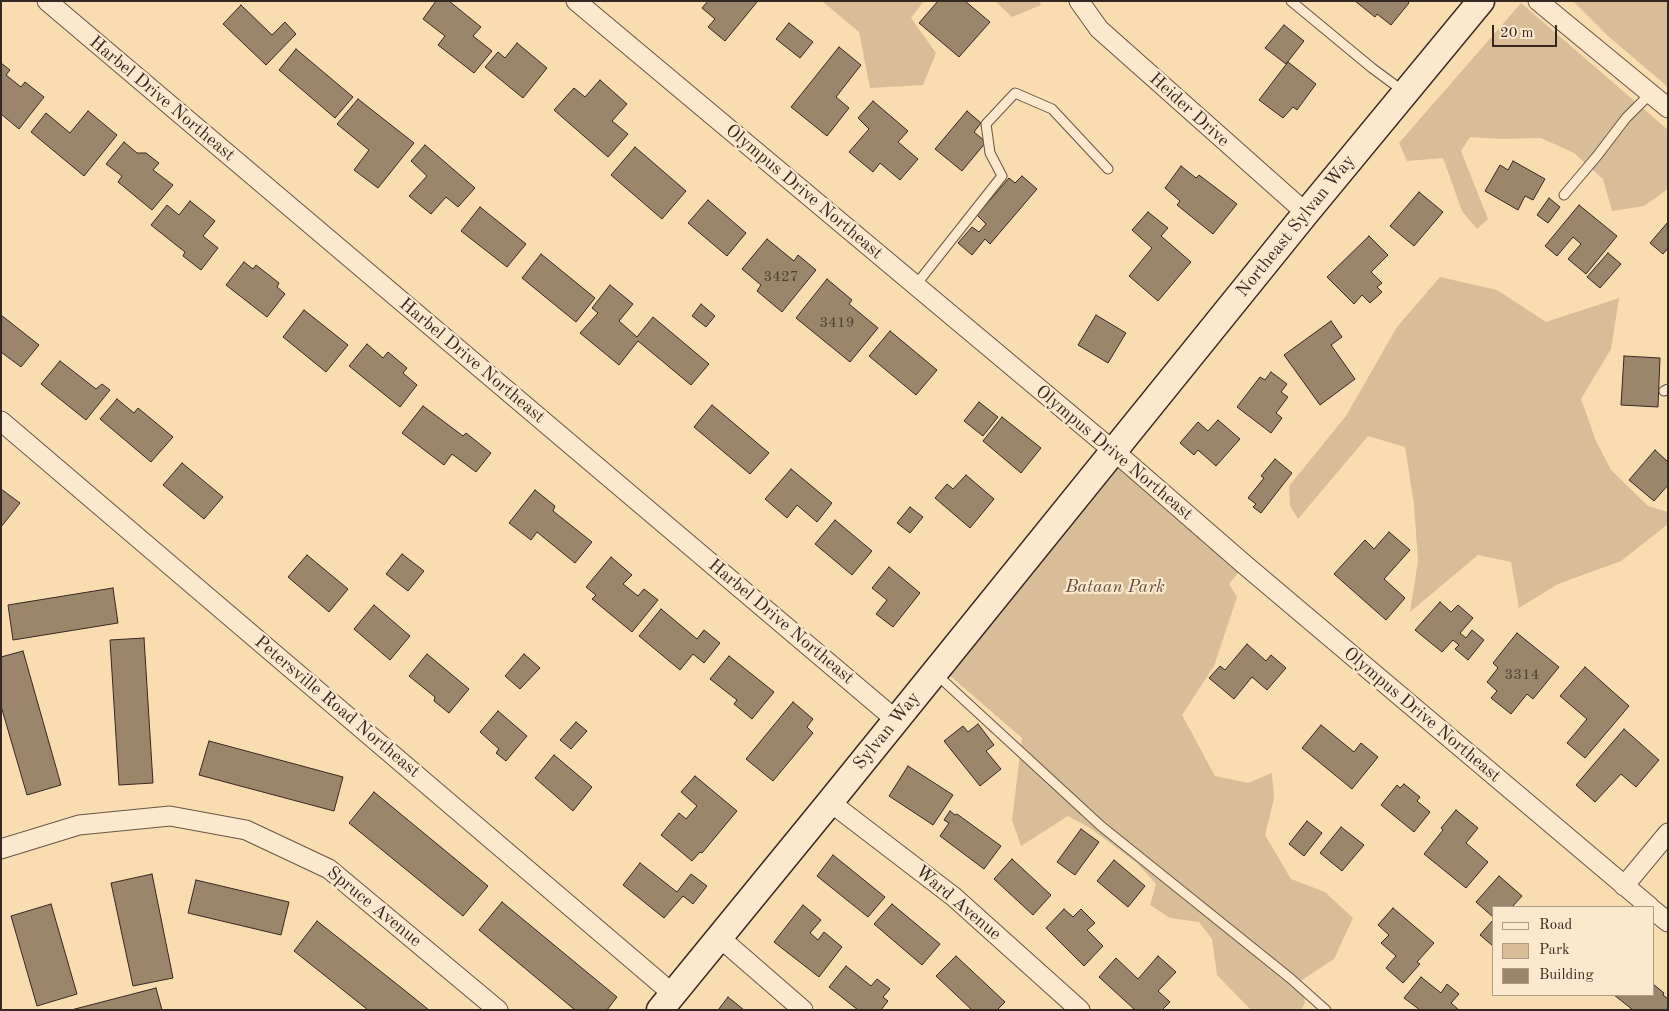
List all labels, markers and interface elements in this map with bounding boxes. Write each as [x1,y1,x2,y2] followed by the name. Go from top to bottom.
[1494,15,1559,47] scale bar
[1500,26,1534,41] text: 20 m
[85,32,239,166] street label: Harbel Drive Northeast
[1144,68,1234,152] street label: Heider Drive
[721,120,887,264] street label: Olympus Drive Northeast
[1232,151,1360,301] street label: Northeast Sylvan Way
[764,268,798,286] house number: 3427
[395,294,549,428] street label: Harbel Drive Northeast
[820,314,854,332] house number: 3419
[1031,381,1197,525] street label: Olympus Drive Northeast
[704,555,858,689] street label: Harbel Drive Northeast
[1065,576,1165,598] park label: Bataan Park
[250,631,424,783] street label: Petersville Road Northeast
[1339,643,1505,787] street label: Olympus Drive Northeast
[1505,666,1539,684] house number: 3314
[849,688,925,774] street label: Sylvan Way
[911,861,1005,945] street label: Ward Avenue
[322,862,426,952] street label: Spruce Avenue
[1492,906,1654,996] legend
[1539,918,1572,933] text: Road
[1539,943,1570,958] text: Park
[1539,968,1594,983] text: Building

